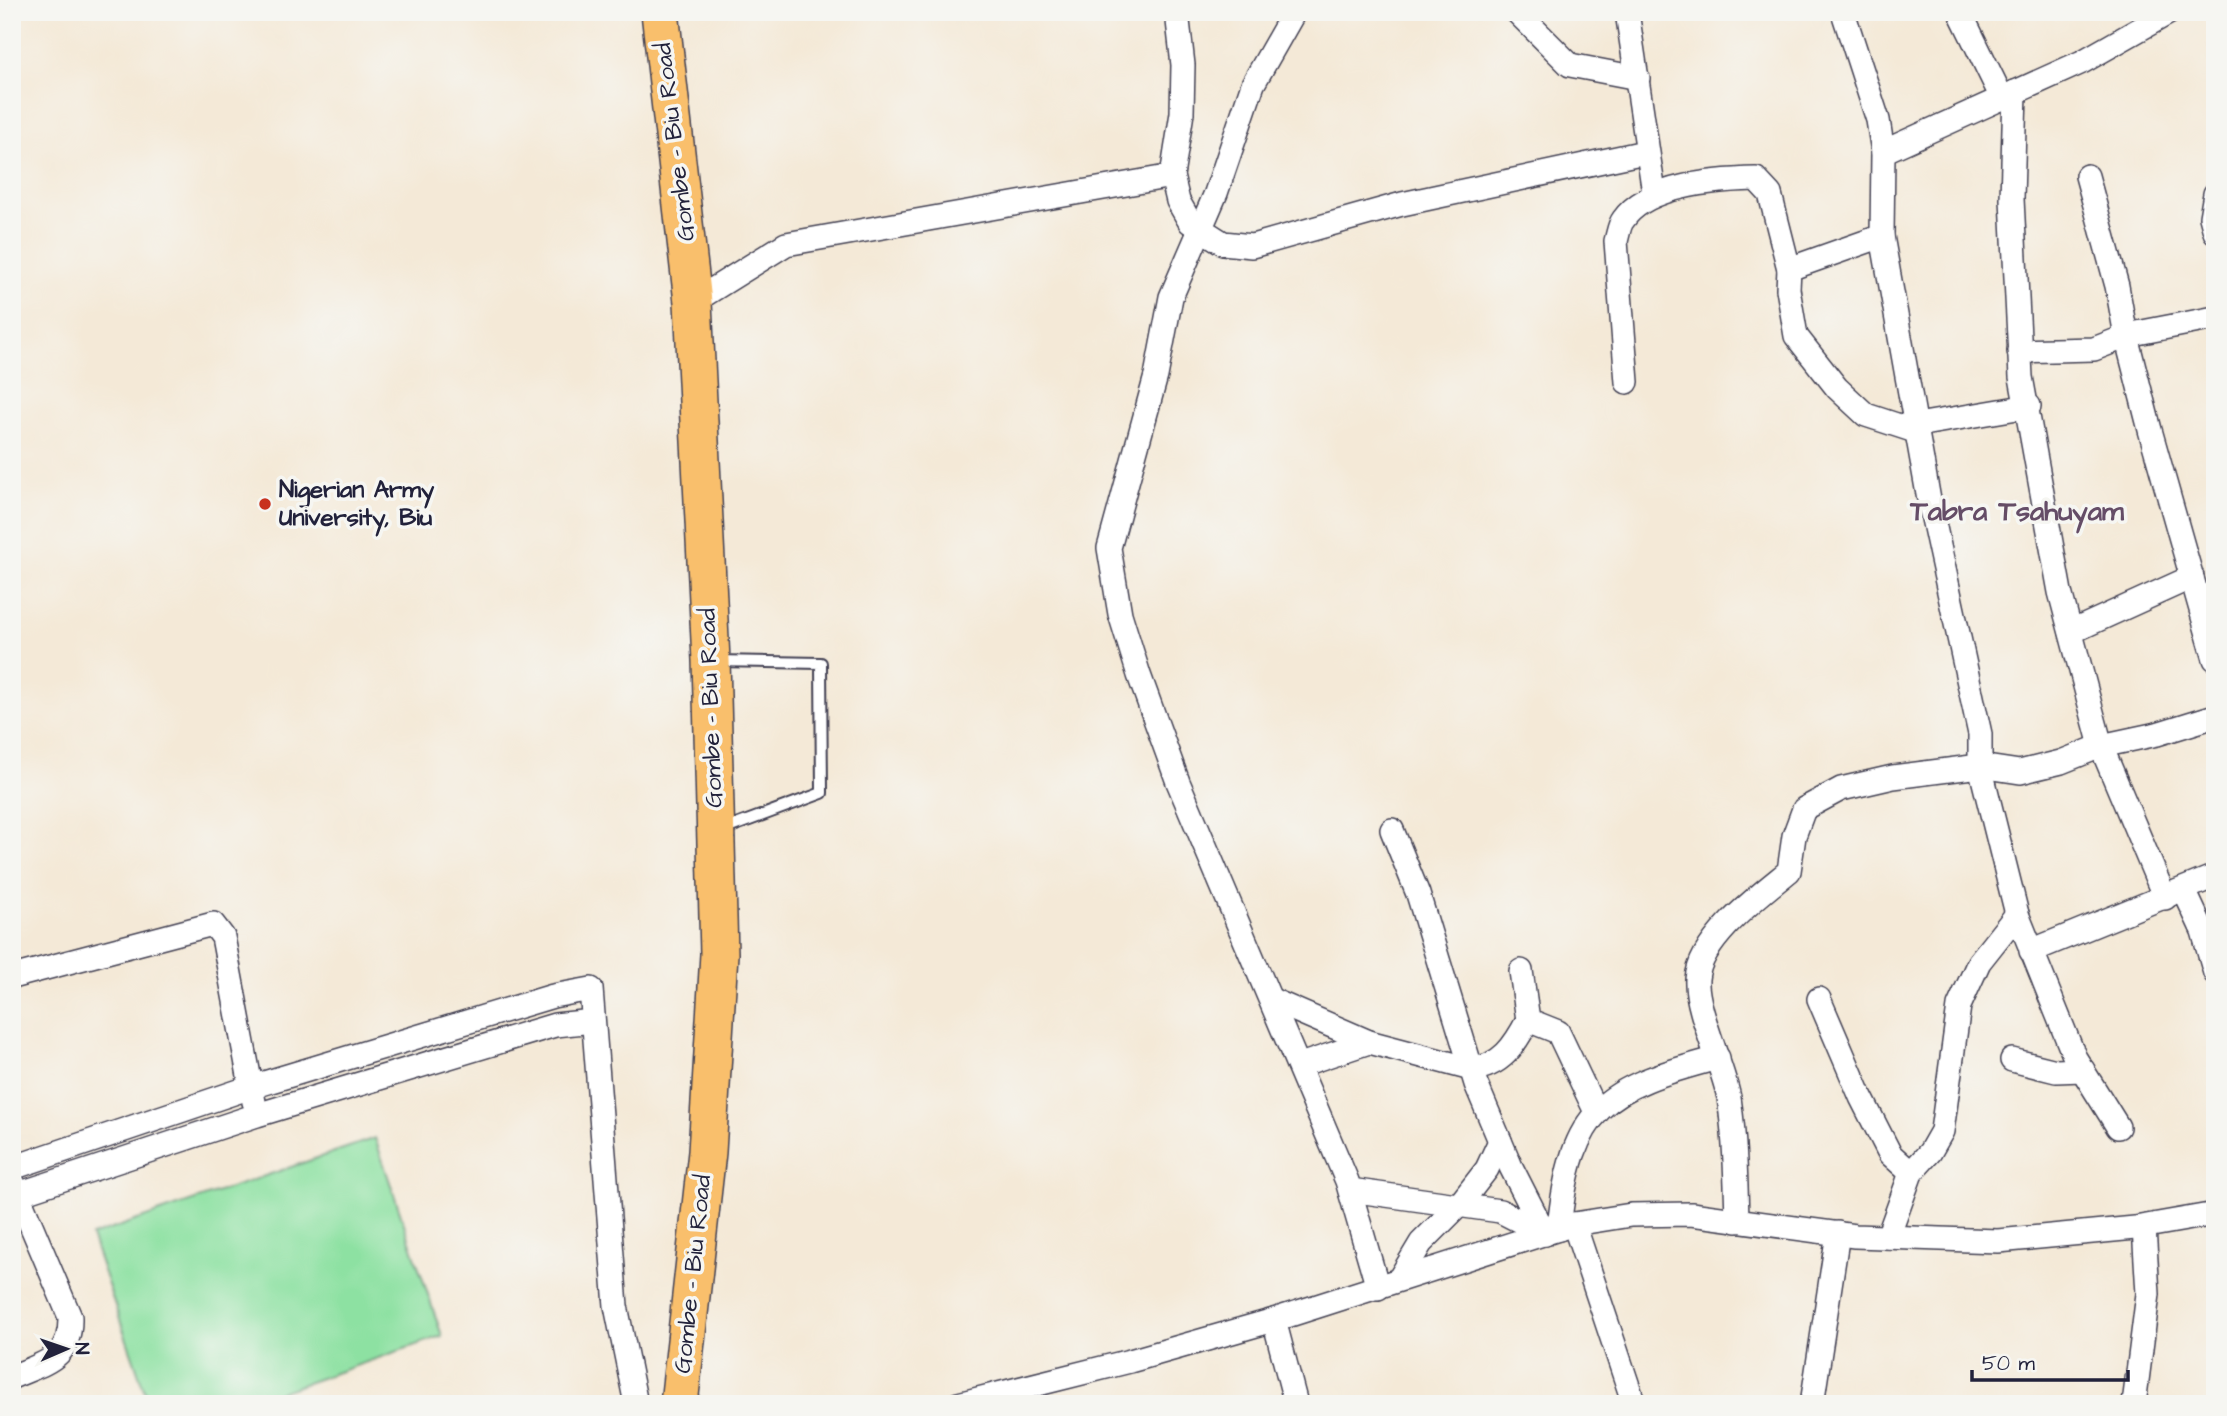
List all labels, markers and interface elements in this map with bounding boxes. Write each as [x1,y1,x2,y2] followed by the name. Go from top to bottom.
[646,41,704,243] street label: Gombe - Biu Road
[279,473,435,537] place label: Nigerian Army University, Biu
[1909,492,2125,534] district label: Tabra Tsahuyam
[257,496,273,512] marker: Nigerian Army University, Biu
[691,608,731,808] street label: Gombe - Biu Road
[666,1173,720,1375] street label: Gombe - Biu Road
[32,1314,102,1384] north arrow
[1972,1339,2127,1383] scale bar
[68,1342,95,1355] text: N
[1982,1349,2036,1378] text: 50 m

